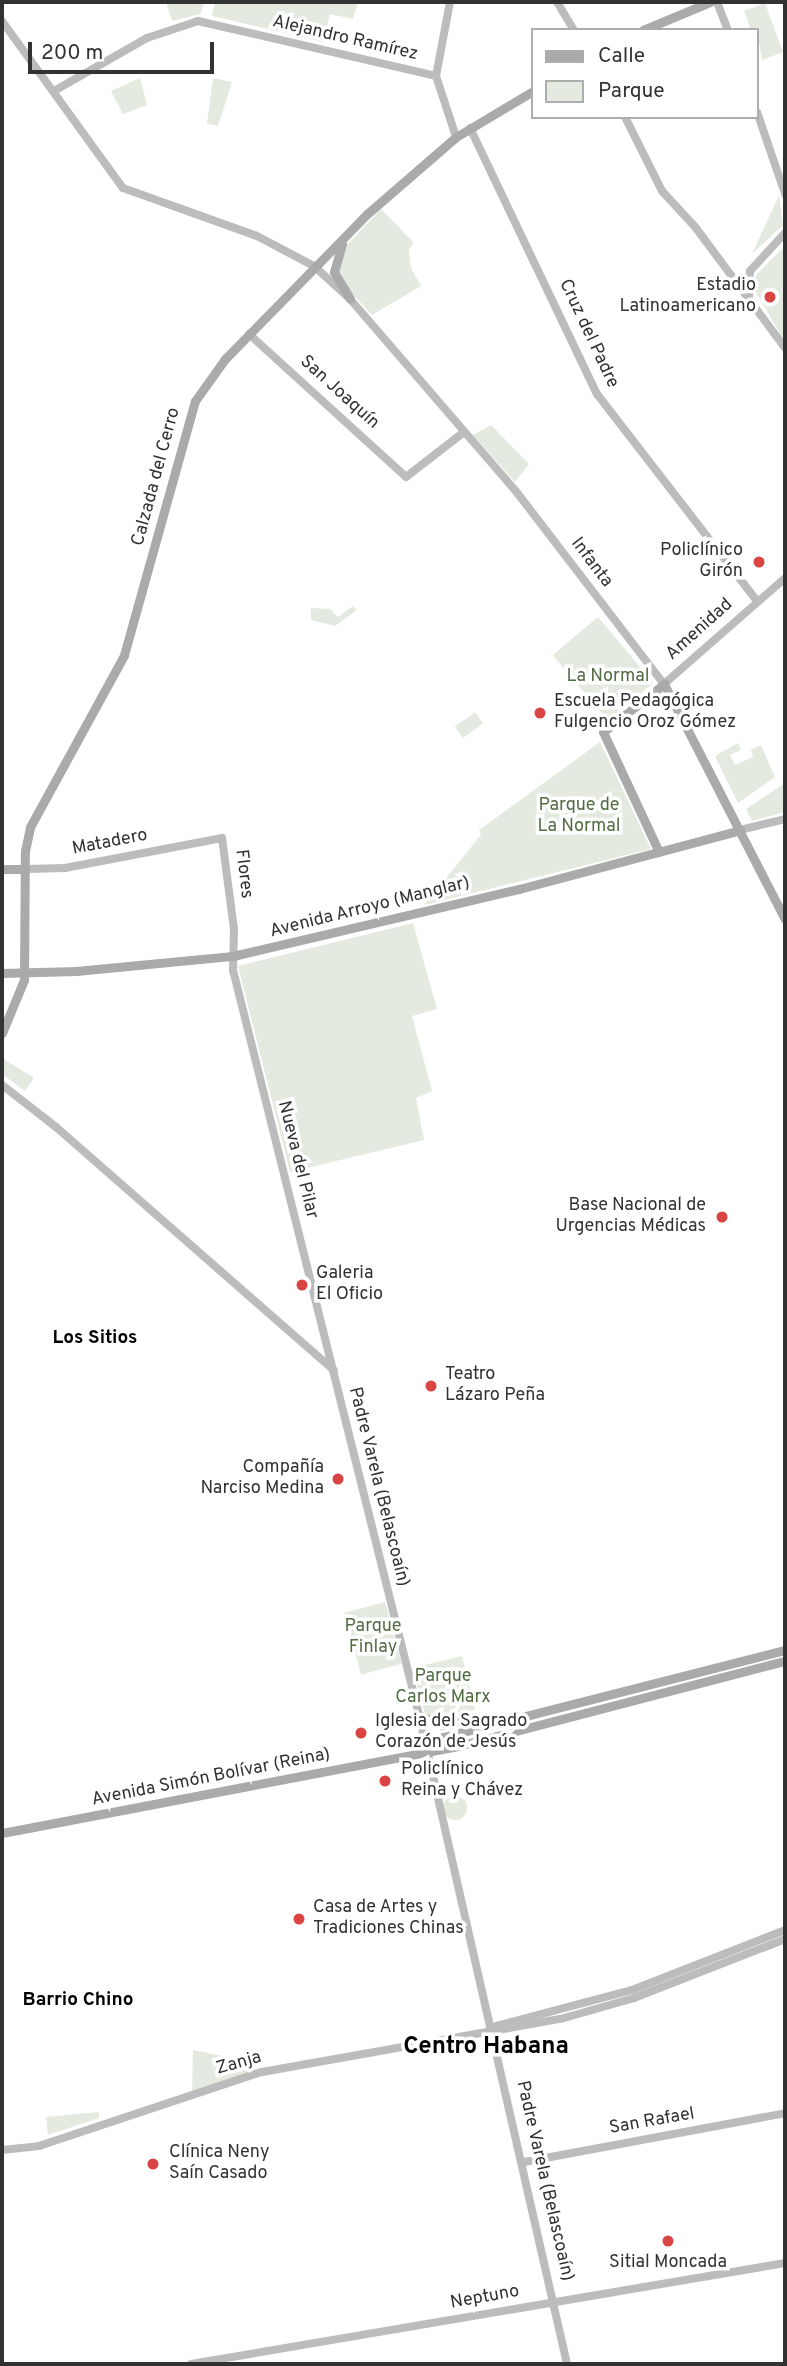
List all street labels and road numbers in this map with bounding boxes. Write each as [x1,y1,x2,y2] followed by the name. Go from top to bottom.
[270,12,420,66] street label: Alejandro Ramírez
[553,276,623,392] street label: Cruz del Padre
[295,352,383,434] street label: San Joaquín
[128,405,186,549] street label: Calzada del Cerro
[565,534,617,592] street label: Infanta
[662,594,738,666] street label: Amenidad
[71,825,149,861] street label: Matadero
[229,848,257,900] street label: Flores
[267,873,473,943] street label: Avenida Arroyo (Manglar)
[272,1099,322,1221] street label: Nueva del Pilar
[343,1385,413,1589] street label: Padre Varela (Belascoaín)
[90,1744,332,1812] street label: Avenida Simón Bolívar (Reina)
[214,2047,264,2081] street label: Zanja
[510,2078,578,2284] street label: Padre Varela (Belascoaín)
[608,2104,696,2140] street label: San Rafael
[449,2281,521,2315] street label: Neptuno

